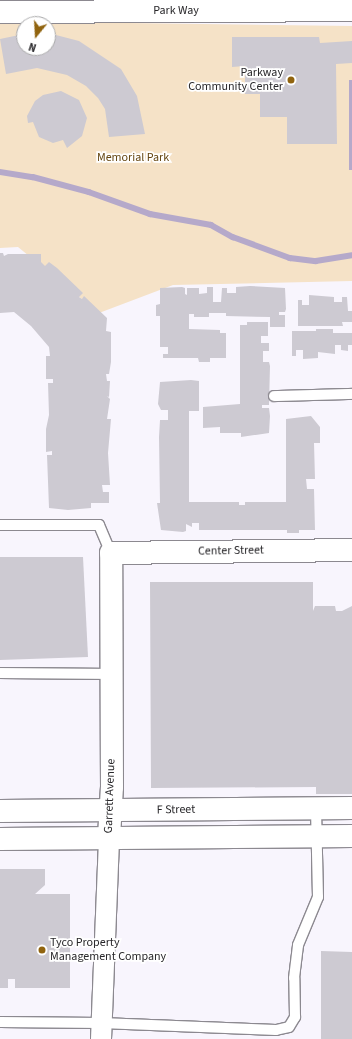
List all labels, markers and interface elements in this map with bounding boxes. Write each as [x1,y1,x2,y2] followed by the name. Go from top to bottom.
[153,4,199,18] street label: Park Way
[16,16,56,56] north arrow
[27,39,38,55] text: N
[188,66,283,94] place label: Parkway Community Center
[286,75,296,85] marker: Parkway Community Center
[97,151,169,165] park label: Memorial Park
[198,543,264,559] street label: Center Street
[102,758,118,834] street label: Garrett Avenue
[157,802,195,818] street label: F Street
[50,936,166,964] place label: Tyco Property Management Company
[37,945,47,955] marker: Tyco Property Management Company

